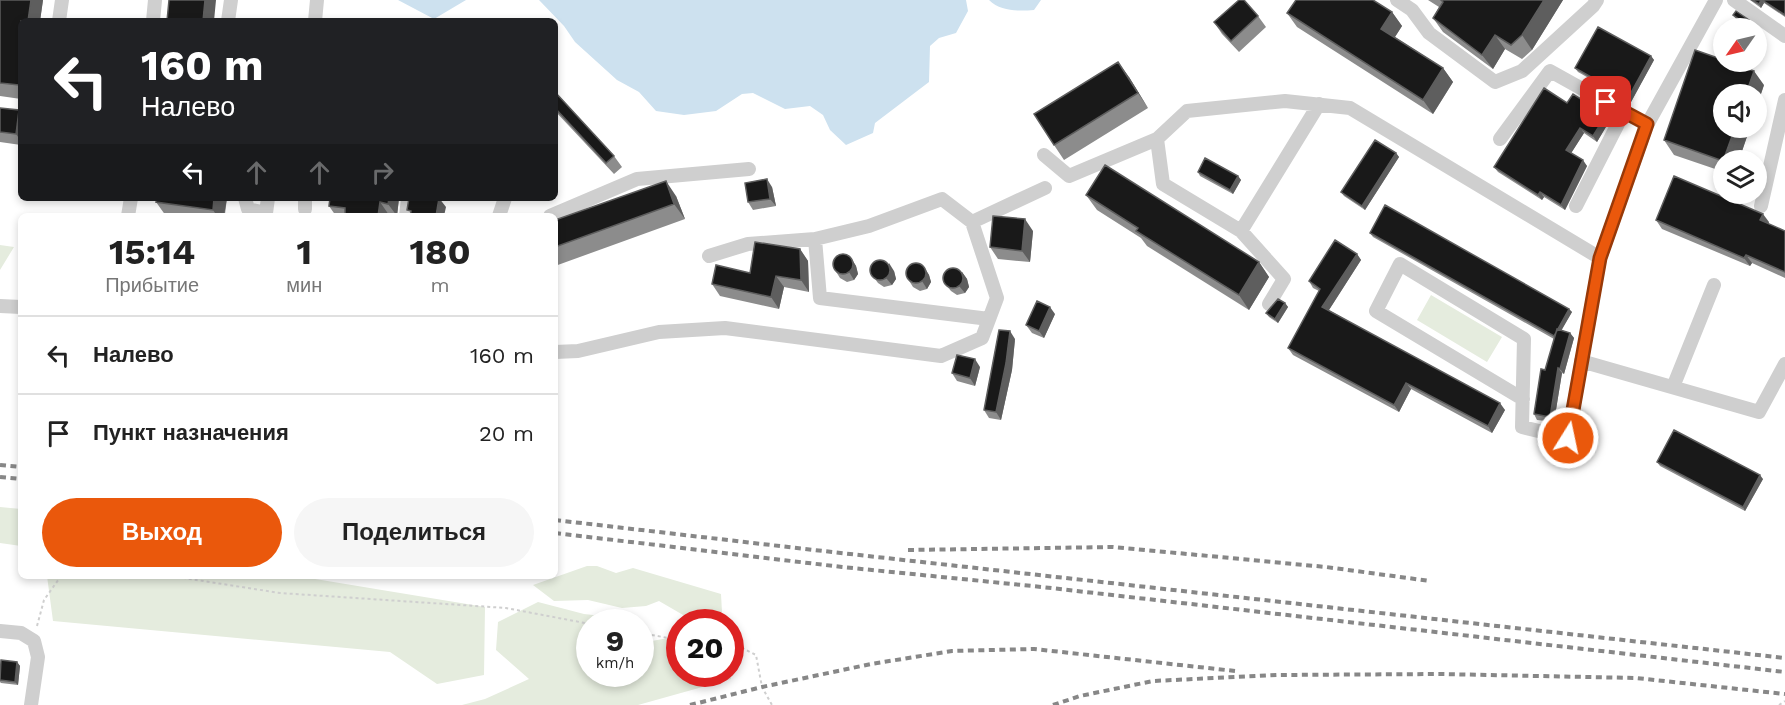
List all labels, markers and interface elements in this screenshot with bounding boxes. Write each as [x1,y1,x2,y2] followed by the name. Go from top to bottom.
[1713,18,1767,72] north arrow
[1713,18,1767,204] map controls
[141,41,264,90] text: 160 m
[42,42,120,120] icon: left
[1580,76,1631,127] pin
[1713,84,1767,138] button: sound
[1589,85,1622,118] icon: arrive
[141,91,235,123] text: Налево
[1713,150,1767,204] button: layers
[177,156,210,189] icon: left
[240,156,273,189] icon: ahead
[303,156,336,189] icon: ahead
[366,156,399,189] icon: right
[109,231,195,273] text: 15:14
[297,231,312,273] text: 1
[410,231,471,273] text: 180
[105,273,199,297] text: Прибытие
[286,273,322,297] text: мин
[431,273,450,297] text: m
[42,339,75,372] icon: left
[93,342,174,367] text: Налево
[470,343,534,368] text: 160 m
[1536,406,1600,470] position arrow
[42,417,75,450] icon: arrive
[93,420,289,445] text: Пункт назначения
[479,421,534,446] text: 20 m
[42,498,282,567] button: Выход
[294,498,534,567] button: Поделиться
[666,609,744,687] speed limit sign: 20
[606,623,624,658] text: 9
[596,654,634,672] text: km/h

